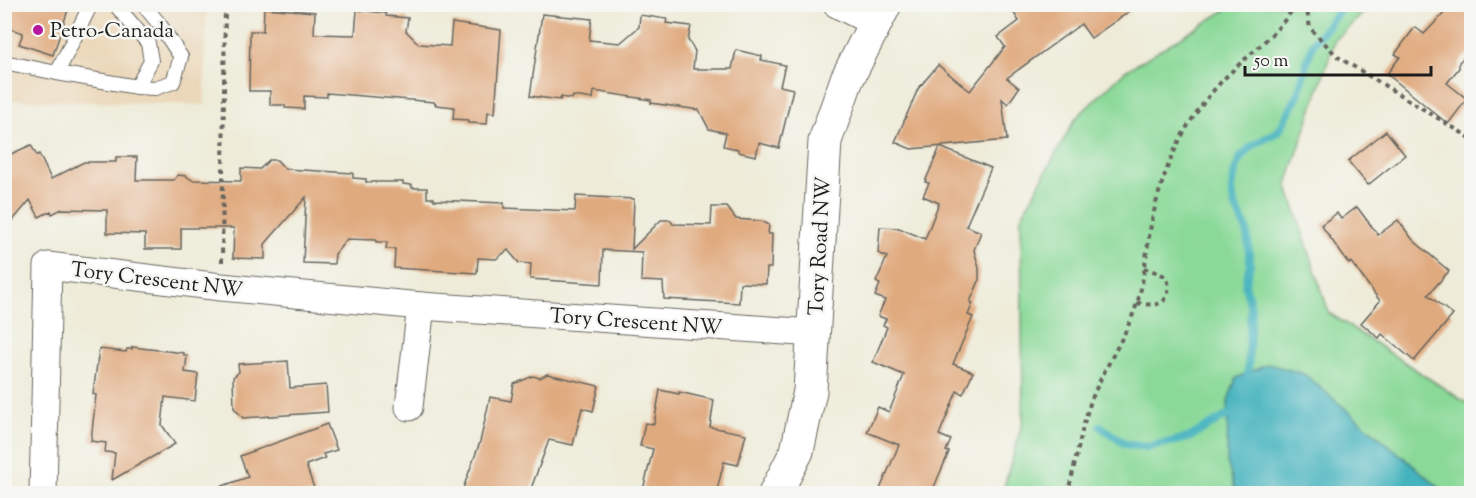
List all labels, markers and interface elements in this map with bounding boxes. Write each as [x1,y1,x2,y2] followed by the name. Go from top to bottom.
[50,17,174,47] place label: Petro-Canada
[31,23,45,37] marker: Petro-Canada
[1245,39,1431,77] scale bar
[1253,49,1289,75] text: 50 m
[802,176,840,316] street label: Tory Road NW
[69,256,244,306] street label: Tory Crescent NW
[549,302,723,344] street label: Tory Crescent NW

